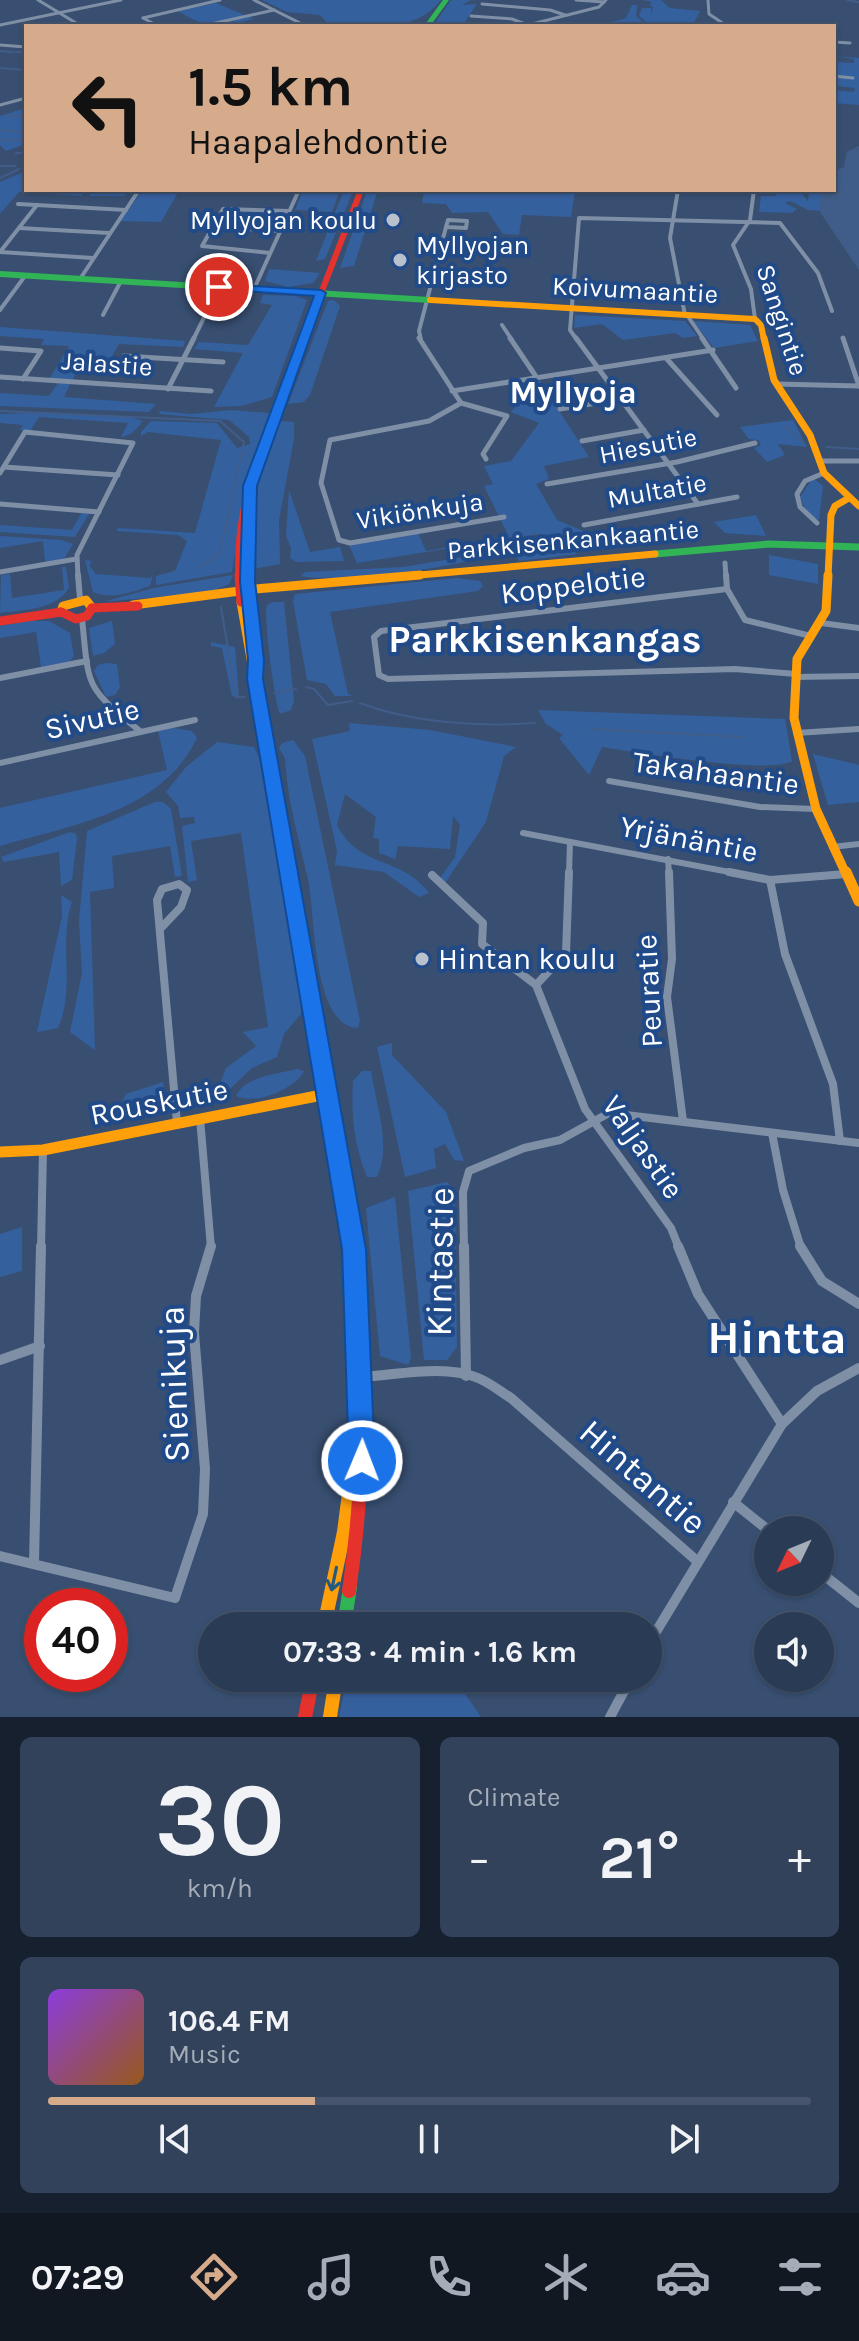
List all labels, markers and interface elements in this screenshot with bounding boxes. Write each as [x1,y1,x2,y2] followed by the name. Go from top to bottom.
[188,54,353,119] text: 1.5 km
[56,56,160,160] icon: left
[188,121,448,163] text: Haapalehdontie
[190,205,377,236] place label: Myllyojan koulu
[384,211,402,229] marker: Myllyojan koulu
[416,230,529,291] place label: Myllyojan kirjasto
[391,251,409,269] marker: Myllyojan kirjasto
[185,253,253,321] pin
[750,261,814,379] street label: Sangintie
[197,265,241,309] icon: arrive
[551,270,719,310] street label: Koivumaantie
[61,345,153,383] street label: Jalastie
[509,374,637,411] district label: Myllyoja
[597,421,699,471] street label: Hiesutie
[605,467,709,515] street label: Multatie
[355,486,485,536] street label: Vikiönkuja
[446,514,700,566] street label: Parkkisenkankaantie
[499,558,647,612] street label: Koppelotie
[388,617,702,662] district label: Parkkisenkangas
[41,691,143,747] street label: Sivutie
[631,744,801,802] street label: Takahaantie
[617,808,761,870] street label: Yrjänäntie
[628,934,670,1048] street label: Peuratie
[438,941,616,977] place label: Hintan koulu
[413,950,431,968] marker: Hintan koulu
[87,1071,231,1133] street label: Rouskutie
[594,1088,692,1206] street label: Valjastie
[418,1187,462,1337] street label: Kintastie
[150,1305,198,1463] street label: Sienikuja
[707,1311,847,1365] district label: Hintta
[571,1411,715,1543] street label: Hintantie
[320,1419,404,1503] position arrow
[754,1516,834,1596] north arrow
[754,1516,834,1692] map controls
[326,1566,341,1591] one-way arrow
[24,1588,128,1692] speed limit sign: 40
[754,1612,834,1692] button: sound
[283,1634,577,1670] text: 07:33 · 4 min · 1.6 km
[155,1760,285,1881] text: 30
[468,1782,560,1813] text: Climate
[599,1823,680,1893] text: 21°
[468,1833,491,1884] text: −
[788,1833,811,1884] text: +
[187,1873,253,1904] text: km/h
[168,2003,290,2039] text: 106.4 FM
[168,2039,241,2070] text: Music
[153,2117,197,2161] icon: previous
[407,2117,451,2161] icon: pause
[662,2117,706,2161] icon: next
[186,2249,242,2305] icon: directions
[303,2249,359,2305] icon: music
[421,2249,477,2305] icon: phone
[538,2249,594,2305] icon: climate
[655,2249,711,2305] icon: car
[772,2249,828,2305] icon: filters
[31,2256,125,2298] text: 07:29

